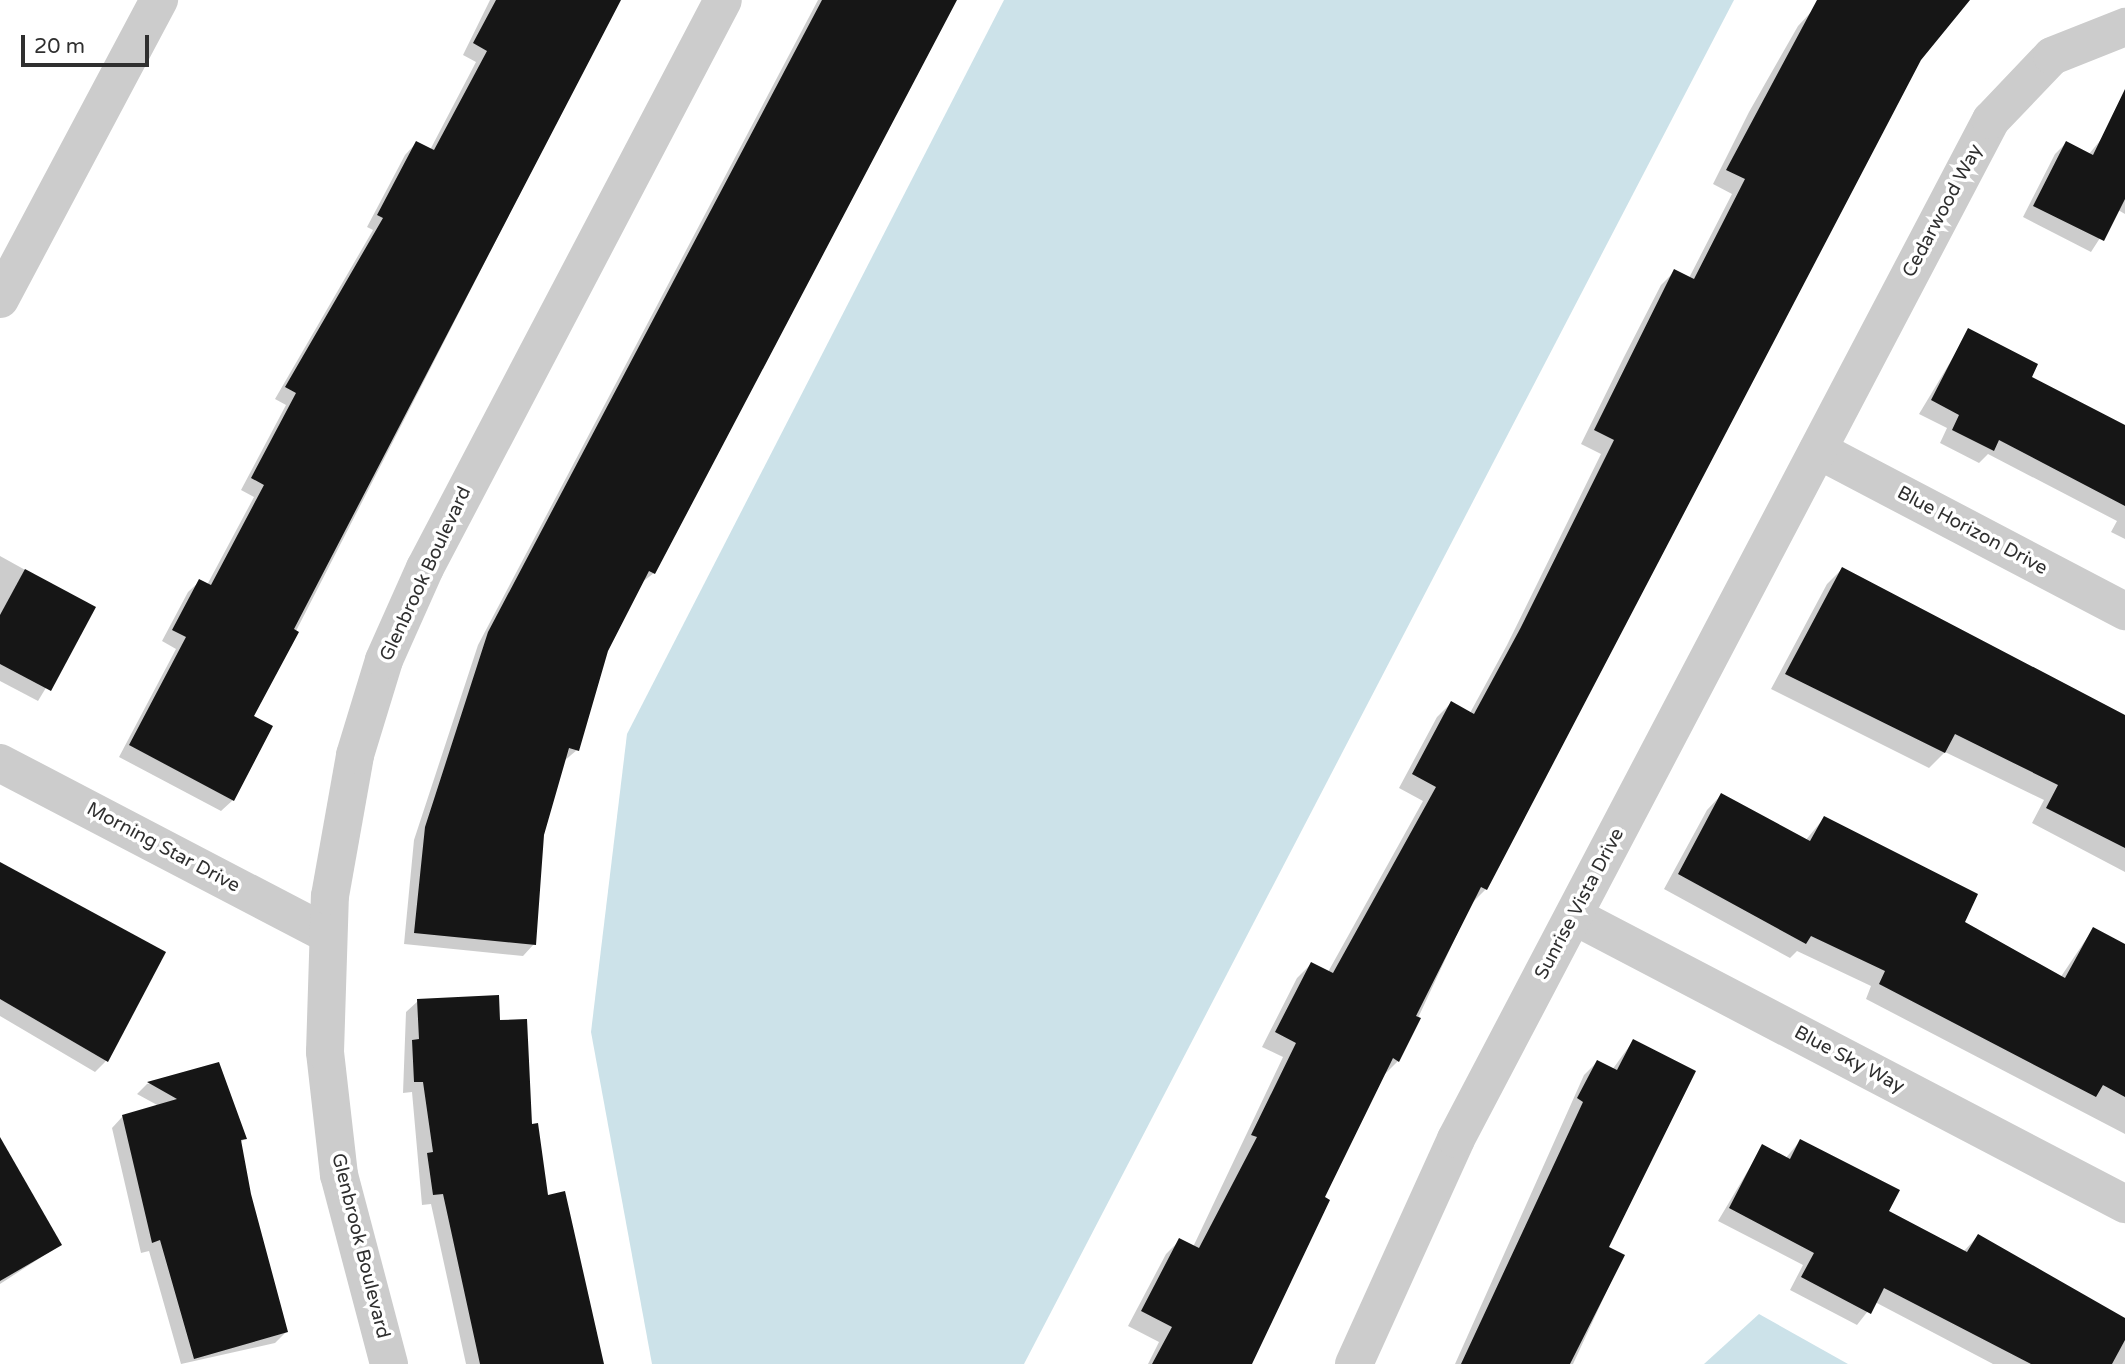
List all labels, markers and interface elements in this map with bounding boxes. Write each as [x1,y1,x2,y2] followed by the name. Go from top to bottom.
[24,21,152,65] scale bar
[34,34,85,59] text: 20 m
[1898,140,1988,282] street label: Cedarwood Way
[1893,482,2051,580] street label: Blue Horizon Drive
[376,483,476,665] street label: Glenbrook Boulevard
[83,798,243,898] street label: Morning Star Drive
[1531,825,1629,983] street label: Sunrise Vista Drive
[1790,1021,1908,1099] street label: Blue Sky Way
[326,1151,394,1341] street label: Glenbrook Boulevard

